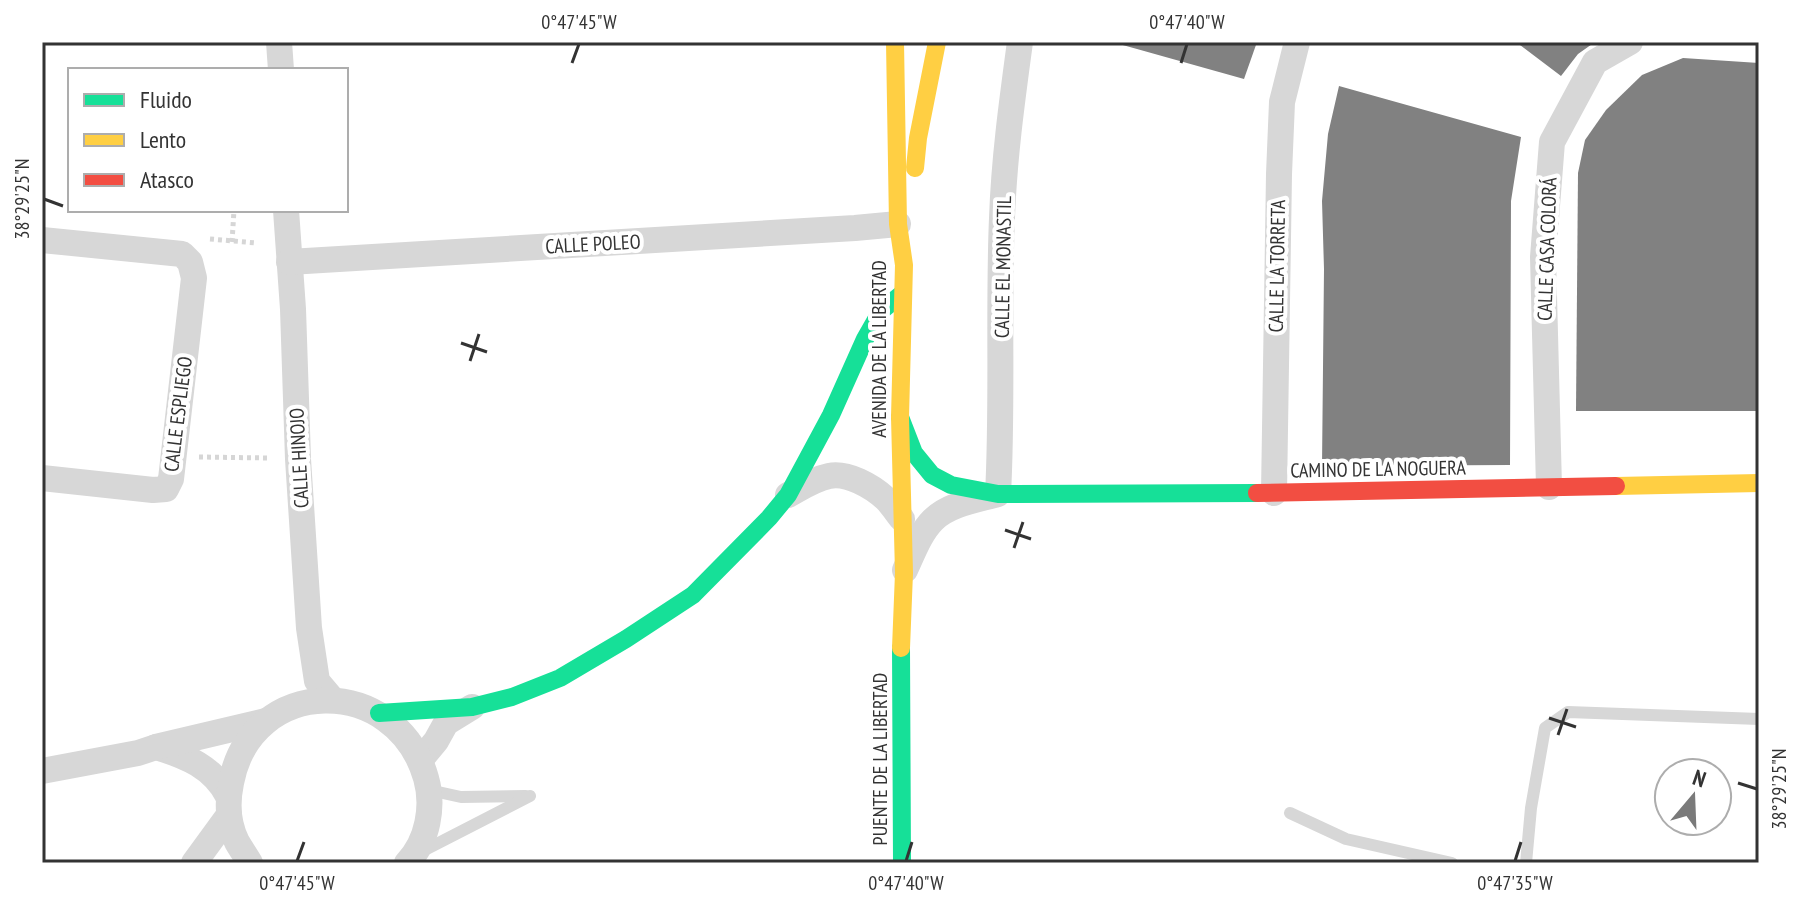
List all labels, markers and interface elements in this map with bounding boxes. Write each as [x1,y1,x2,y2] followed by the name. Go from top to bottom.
[541,9,617,35] text: 0°47'45"W
[1149,9,1225,35] text: 0°47'40"W
[68,68,348,212] legend
[140,84,192,115] text: Fluido
[140,124,186,155] text: Lento
[9,159,35,239] text: 38°29'25"N
[140,164,194,195] text: Atasco
[1532,176,1563,321] street label: CALLE CASA COLORÁ
[989,195,1017,338] street label: CALLE EL MONASTIL
[1263,199,1291,333] street label: CALLE LA TORRETA
[545,229,641,259] street label: CALLE POLEO
[866,260,892,438] street label: AVENIDA DE LA LIBERTAD
[158,355,198,473] street label: CALLE ESPLIEGO
[283,407,315,509] street label: CALLE HINOJO
[1290,454,1466,484] street label: CAMINO DE LA NOGUERA
[867,673,893,845] street label: PUENTE DE LA LIBERTAD
[1766,749,1792,829] text: 38°29'25"N
[1653,757,1733,837] north arrow
[1689,763,1710,793] text: N
[259,870,335,896] text: 0°47'45"W
[868,870,944,896] text: 0°47'40"W
[1477,870,1553,896] text: 0°47'35"W

